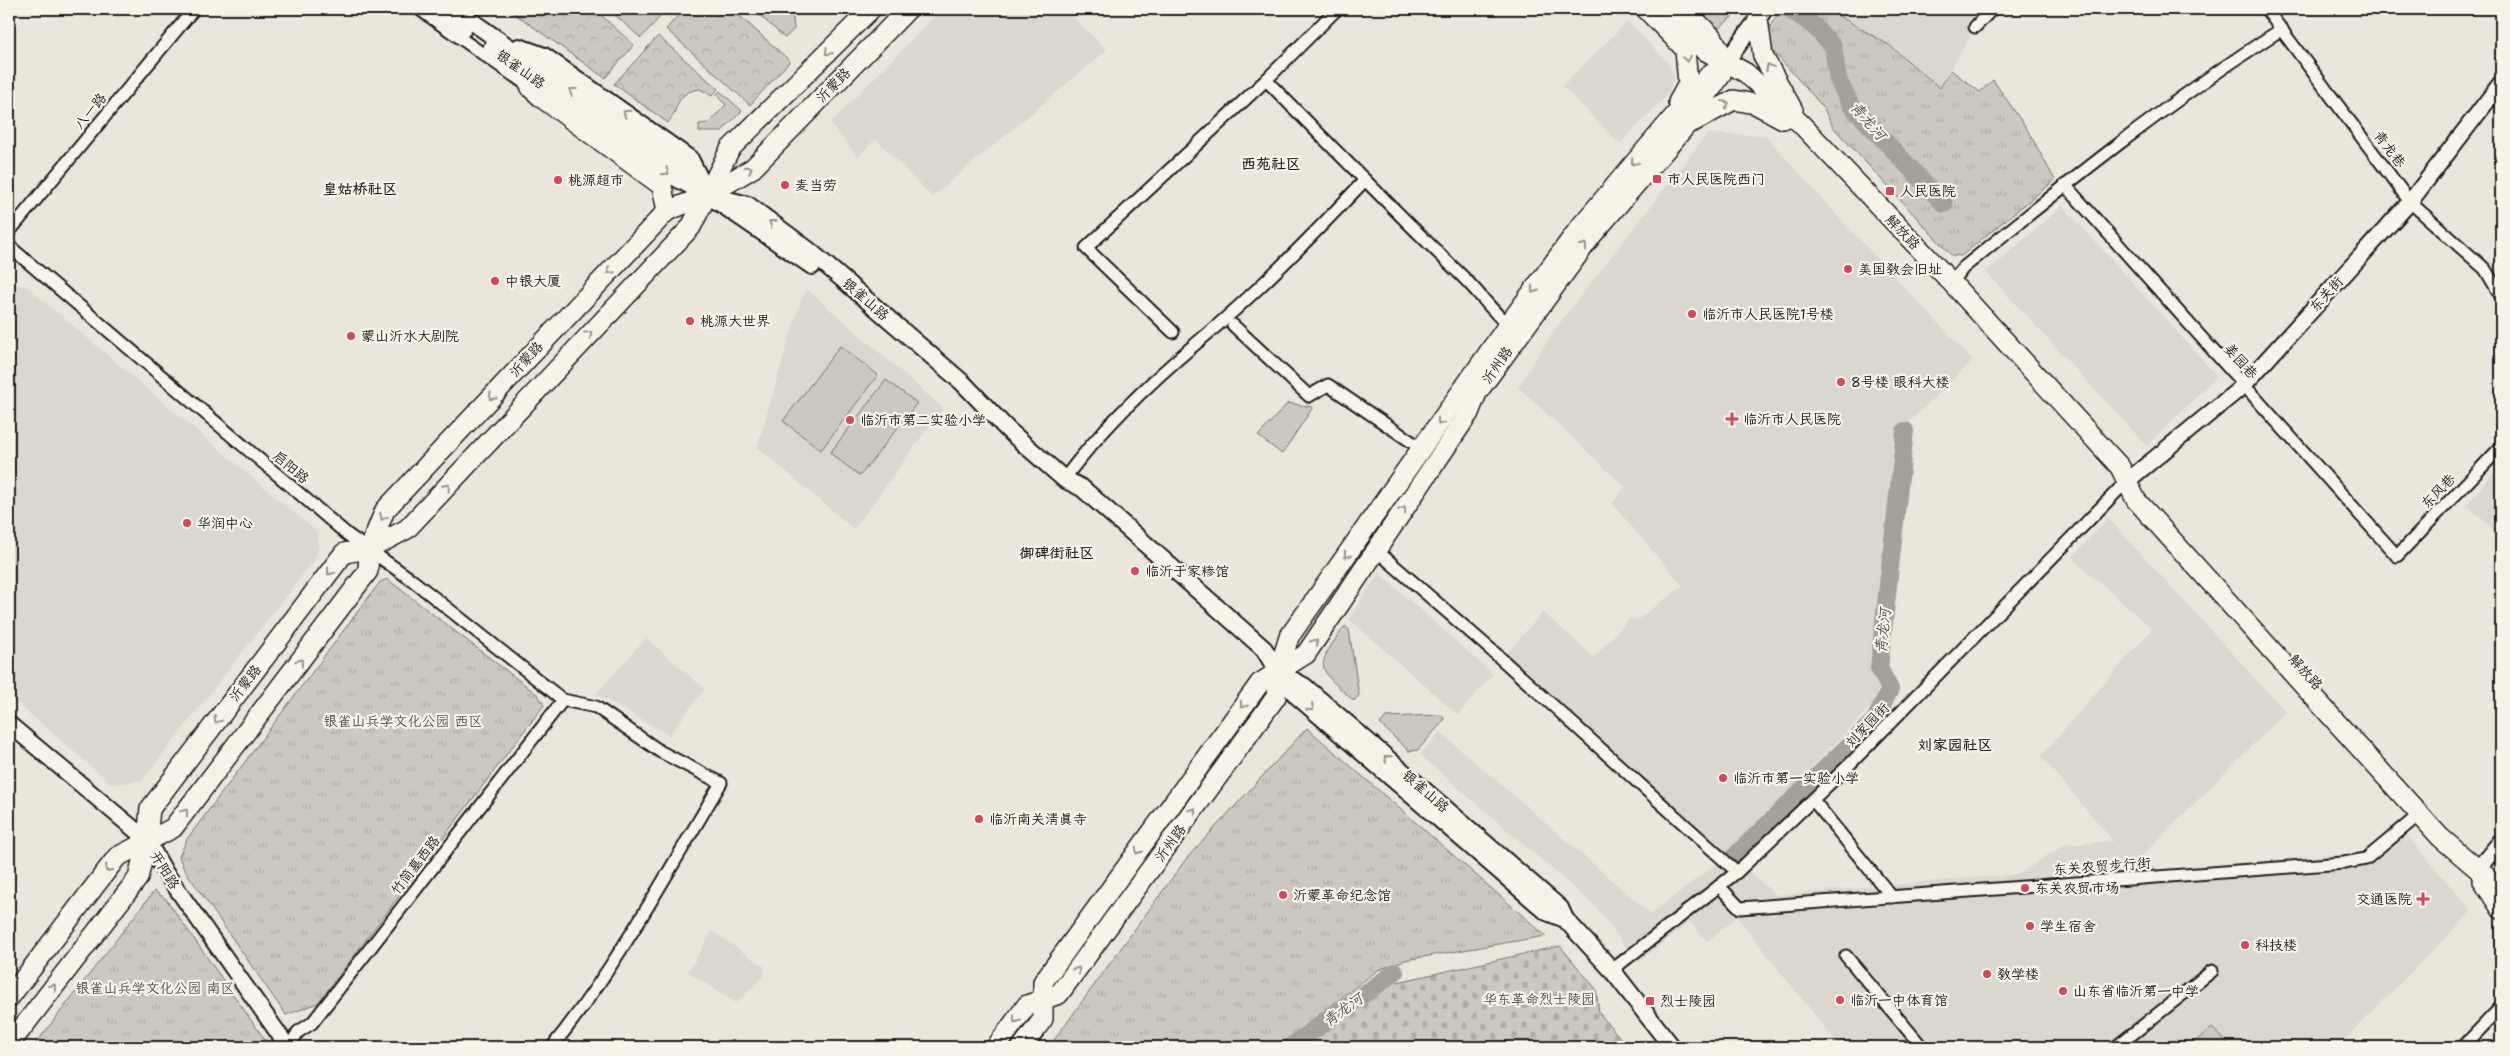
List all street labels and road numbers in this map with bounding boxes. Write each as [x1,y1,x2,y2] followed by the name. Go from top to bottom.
[493,46,549,92] street label: 银雀山路
[812,64,854,106] street label: 沂蒙路
[70,89,110,133] street label: 八一路
[2370,127,2410,172] street label: 青龙巷
[1882,211,1924,253] street label: 解放路
[2305,272,2347,316] street label: 东关街
[839,274,893,324] street label: 银雀山路
[505,337,547,381] street label: 沂蒙路
[2220,339,2262,383] street label: 姜园巷
[1478,343,1516,387] street label: 沂州路
[269,447,313,487] street label: 启阳路
[2417,469,2460,512] street label: 东风巷
[2285,650,2327,694] street label: 解放路
[225,661,265,705] street label: 沂蒙路
[1841,699,1893,751] street label: 刘家园街
[1399,766,1453,816] street label: 银雀山路
[1150,821,1190,865] street label: 沂州路
[386,832,444,898] street label: 竹简墓西路
[146,847,184,893] street label: 开阳路
[2052,854,2152,878] street label: 东关农贸步行街

